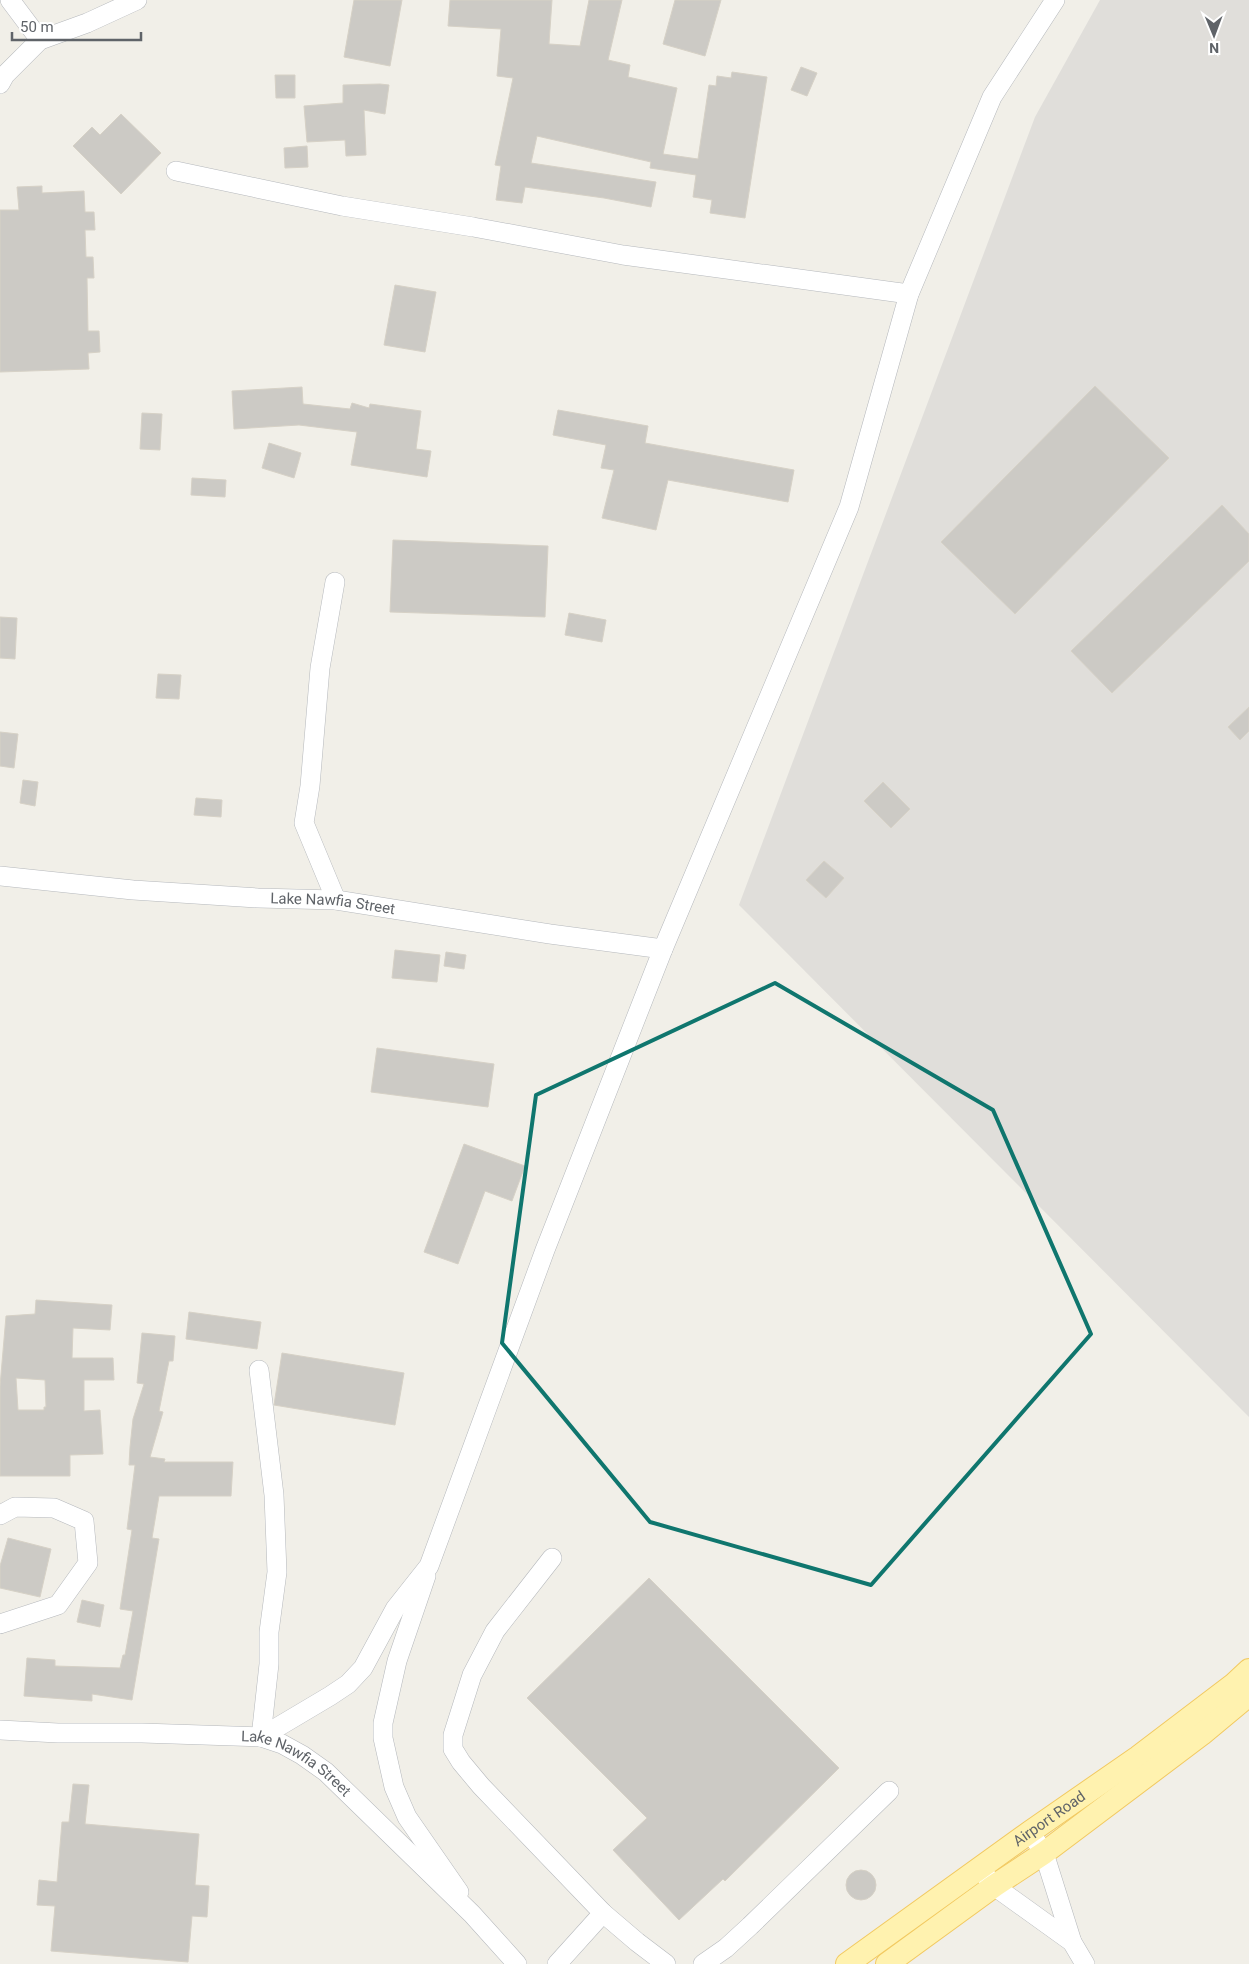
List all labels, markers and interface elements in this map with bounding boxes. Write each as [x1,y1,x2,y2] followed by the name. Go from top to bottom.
[12,10,141,42] scale bar
[1189,10,1239,60] north arrow
[20,18,54,36] text: 50 m
[1209,40,1219,56] text: N
[270,889,396,918] street label: Lake Nawfia Street
[241,1727,355,1800] street label: Lake Nawfia Street
[1010,1787,1089,1850] street label: Airport Road

